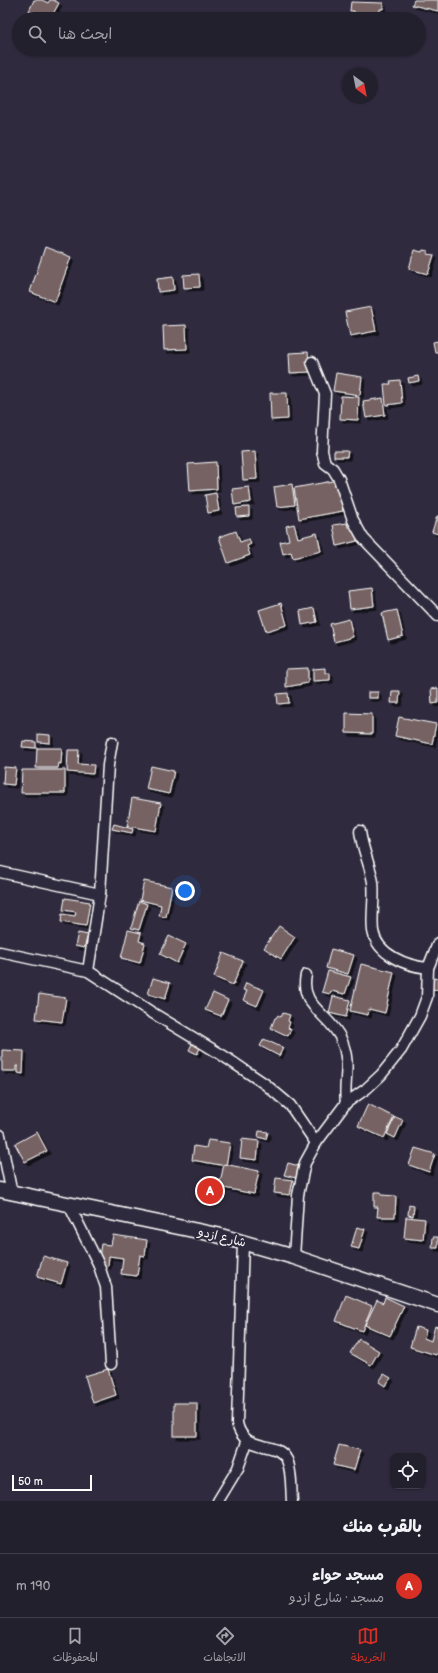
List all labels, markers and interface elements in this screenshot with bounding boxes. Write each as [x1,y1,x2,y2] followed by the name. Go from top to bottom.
[12,12,426,56] search box
[26,23,48,45] icon: search
[58,25,112,44] text: ابحث هنا
[342,68,378,104] north arrow
[175,881,195,901] your location
[197,1176,223,1206] pin: A
[195,1224,247,1252] street label: شارع ازدو
[390,1453,426,1489] map controls
[390,1453,426,1489] button: locate
[12,1473,92,1492] scale bar
[18,1475,43,1488] text: 50 m
[343,1517,422,1537] text: بالقرب منك
[312,1566,384,1585] text: مسجد حواء
[16,1578,50,1594] text: 190 m
[405,1578,413,1594] text: A
[289,1590,384,1606] text: مسجد · شارع ازدو
[53,1625,98,1667] tab: المحفوظات
[203,1625,246,1667] tab: الاتجاهات
[351,1625,385,1667] tab: الخريطة

